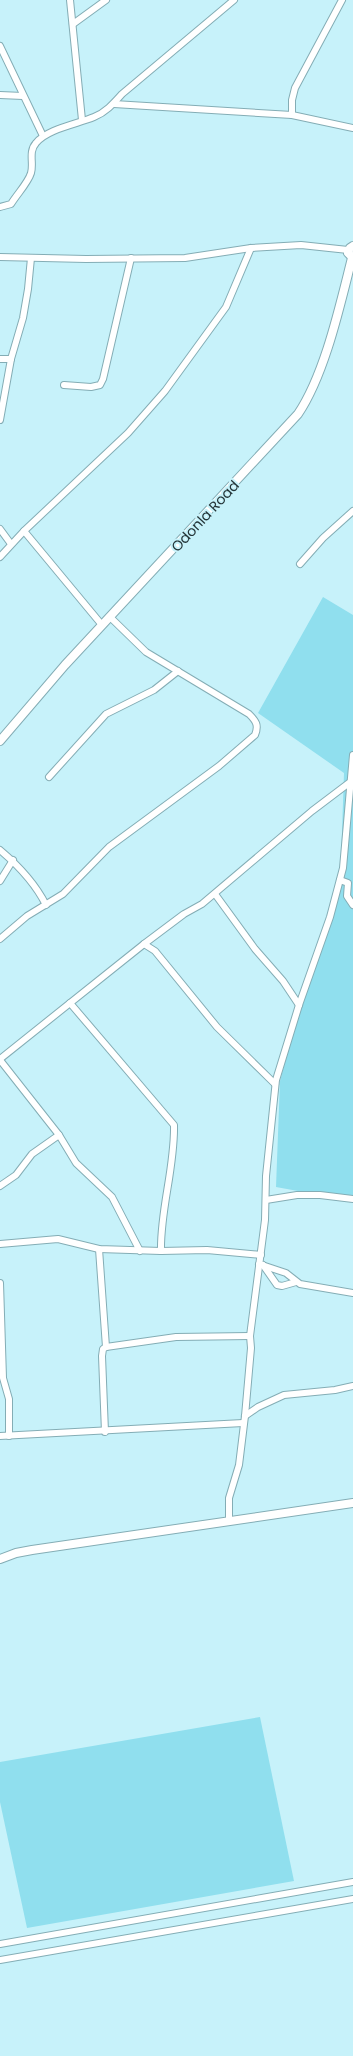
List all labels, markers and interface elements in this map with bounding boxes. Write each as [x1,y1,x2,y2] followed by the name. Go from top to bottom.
[167,476,243,556] street label: Odonla Road

